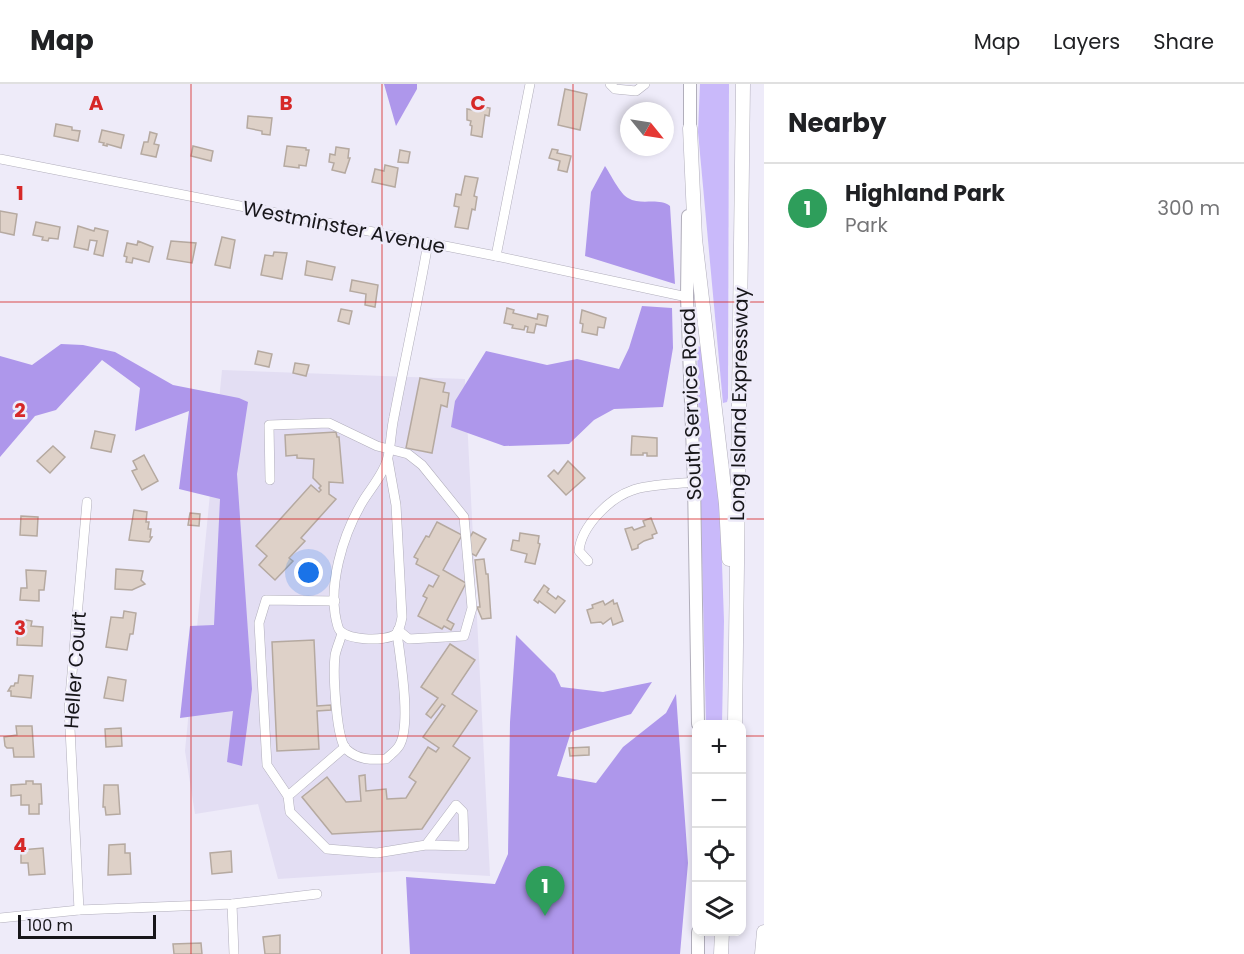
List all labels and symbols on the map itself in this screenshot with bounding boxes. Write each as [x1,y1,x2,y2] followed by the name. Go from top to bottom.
[89,89,104,117] text: A
[279,89,293,117] text: B
[470,89,486,117] text: C
[620,102,674,156] north arrow
[16,179,24,207] text: 1
[240,194,448,260] street label: Westminster Avenue
[723,287,755,521] street label: Long Island Expressway
[674,307,708,501] street label: South Service Road
[14,396,26,424] text: 2
[294,558,323,587] your location
[57,611,93,729] street label: Heller Court
[14,614,26,642] text: 3
[13,831,27,859] text: 4
[526,866,564,916] pin: 1
[18,912,156,940] scale bar

